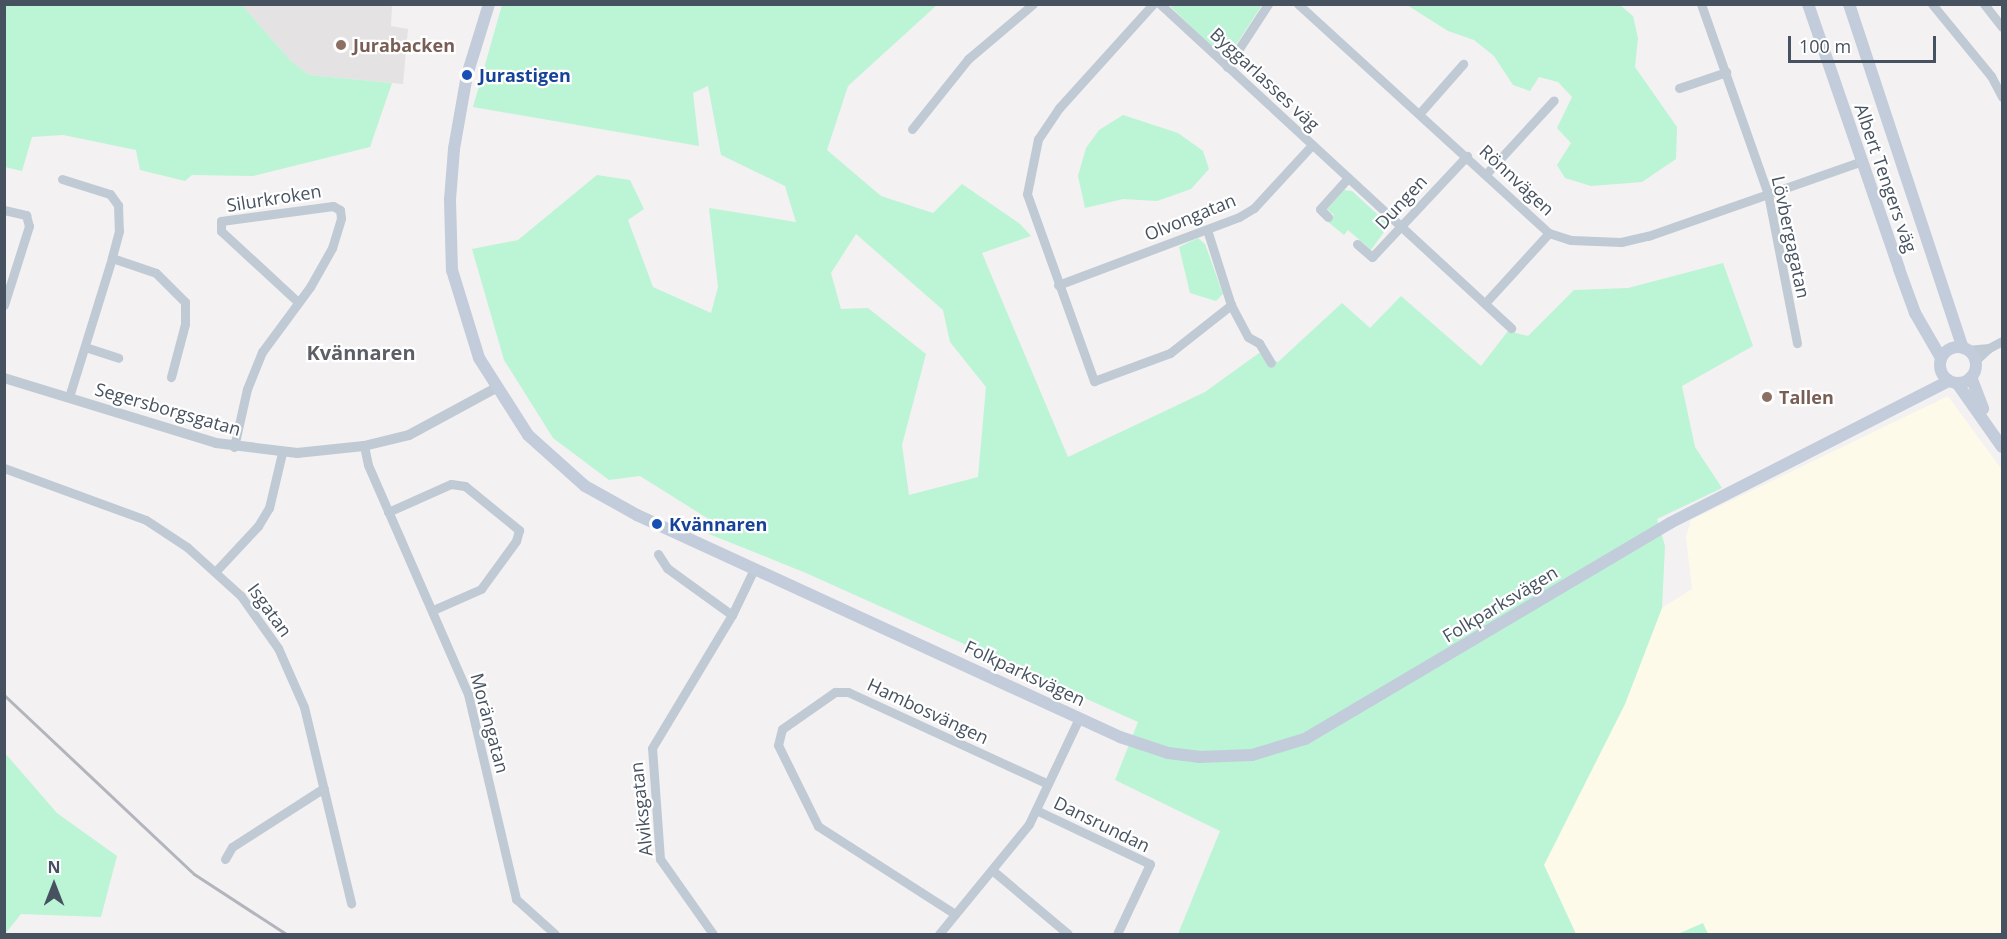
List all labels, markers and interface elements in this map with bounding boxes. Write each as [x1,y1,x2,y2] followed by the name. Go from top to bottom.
[1206,23,1324,135] street label: Byggarlasses väg
[1791,24,1940,62] scale bar
[353,34,455,56] place label: Jurabacken
[1799,34,1851,58] text: 100 m
[334,38,348,52] marker: Jurabacken
[479,64,571,86] place label: Jurastigen
[460,68,474,82] marker: Jurastigen
[1850,101,1922,255] street label: Albert Tengers väg
[1475,140,1559,220] street label: Rönnvägen
[1371,170,1431,234] street label: Dungen
[1767,174,1815,300] street label: Lövbergagatan
[225,180,323,216] street label: Silurkroken
[1141,189,1239,245] street label: Olvongatan
[306,340,416,364] district label: Kvännaren
[93,378,243,440] street label: Segersborgsgatan
[1779,386,1834,408] place label: Tallen
[1760,390,1774,404] marker: Tallen
[669,513,767,535] place label: Kvännaren
[650,517,664,531] marker: Kvännaren
[1439,561,1561,647] street label: Folkparksvägen
[243,579,297,641] street label: Isgatan
[961,636,1089,710] street label: Folkparksvägen
[466,671,514,775] street label: Morängatan
[864,673,992,749] street label: Hambosvängen
[625,761,657,857] street label: Alviksgatan
[1050,791,1154,857] street label: Dansrundan
[24,855,84,915] north arrow
[47,856,61,878] text: N

